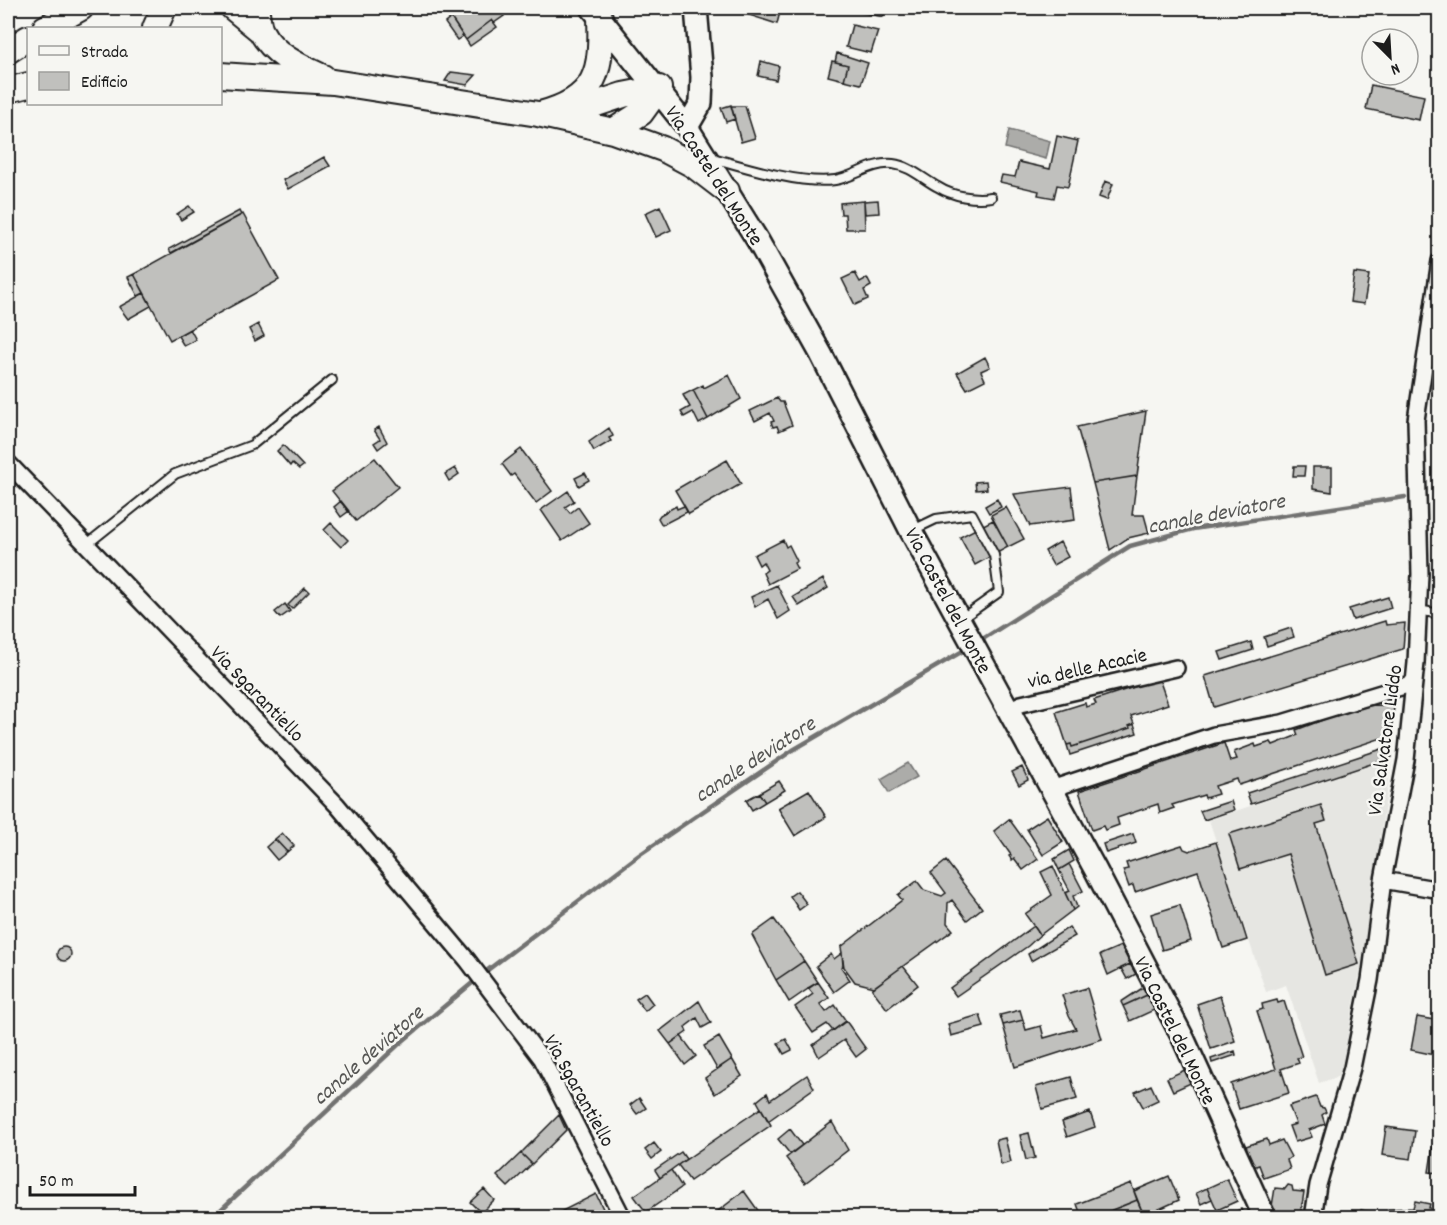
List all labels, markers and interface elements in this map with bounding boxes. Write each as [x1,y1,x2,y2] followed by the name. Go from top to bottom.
[27,27,222,105] legend
[1360,27,1420,87] north arrow
[81,41,128,66] text: Strada
[1387,56,1403,81] text: N
[81,71,128,96] text: Edificio
[656,101,769,253] street label: Via Castel del Monte
[1146,487,1289,544] water label: canale deviatore
[895,523,998,680] street label: Via Castel del Monte
[202,640,310,750] street label: Via Sgarantiello
[1025,642,1150,698] street label: via delle Acacie
[1362,663,1412,818] street label: Via Salvatore Liddo
[689,709,824,812] water label: canale deviatore
[1124,952,1222,1111] street label: Via Castel del Monte
[307,999,433,1114] water label: canale deviatore
[534,1030,621,1153] street label: Via Sgarantiello
[30,1159,135,1197] scale bar
[39,1170,74,1195] text: 50 m

